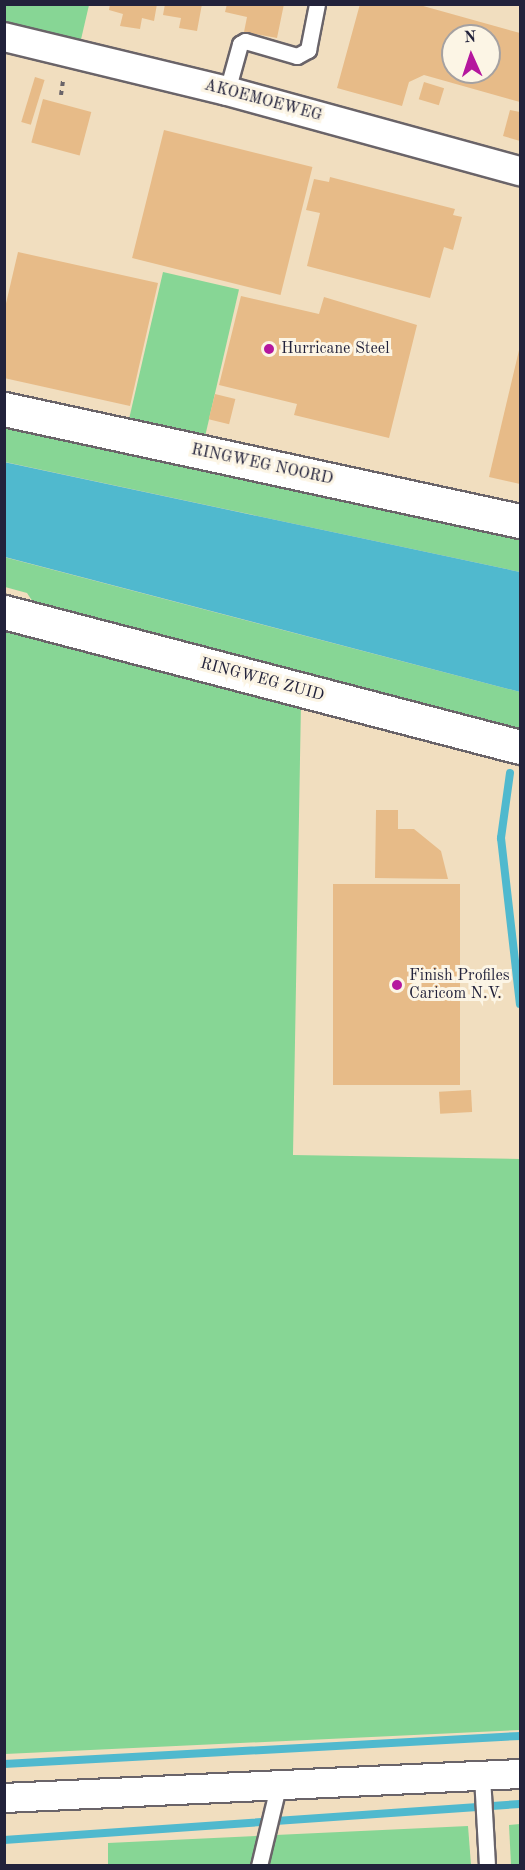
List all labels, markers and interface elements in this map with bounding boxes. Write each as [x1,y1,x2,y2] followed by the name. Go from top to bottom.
[441,24,501,84] north arrow
[464,30,477,46] text: N
[202,76,324,126] street label: AKOEMOEWEG
[281,339,390,359] place label: Hurricane Steel
[262,342,276,356] marker: Hurricane Steel
[189,441,335,489] street label: RINGWEG NOORD
[198,654,326,706] street label: RINGWEG ZUID
[409,966,510,1004] place label: Finish Profiles Caricom N.V.
[390,978,404,992] marker: Finish Profiles Caricom N.V.

